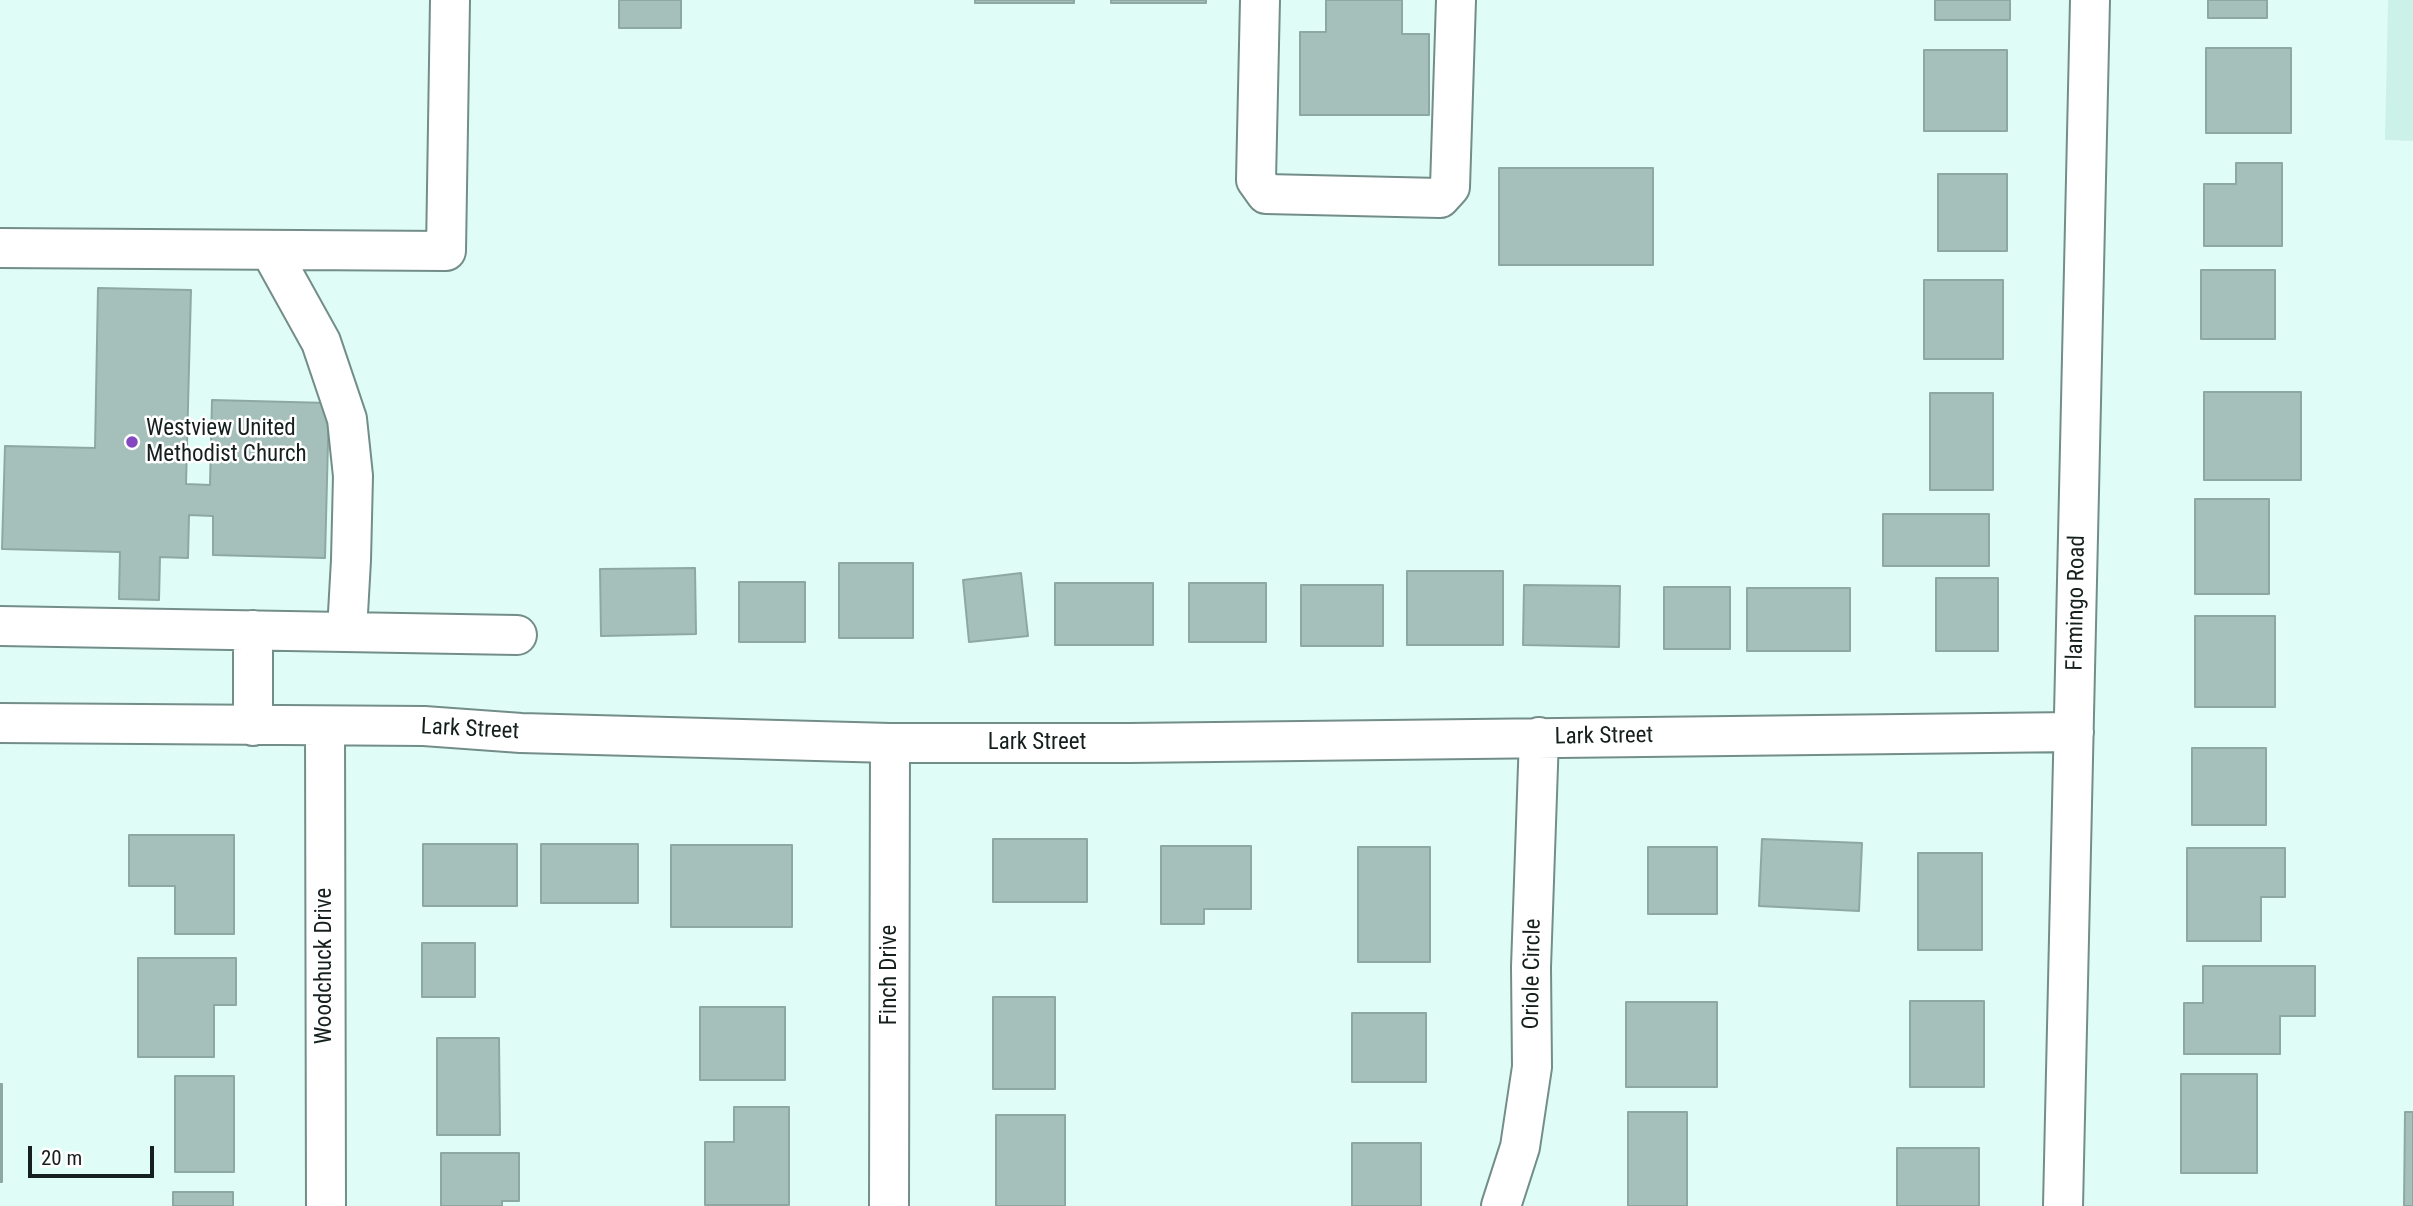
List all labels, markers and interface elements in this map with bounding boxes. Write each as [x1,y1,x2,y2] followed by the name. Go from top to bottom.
[146,415,307,469] place label: Westview United Methodist Church
[124,434,140,450] marker: Westview United Methodist Church
[2062,535,2092,671] street label: Flamingo Road
[420,714,520,746] street label: Lark Street
[1555,722,1653,752] street label: Lark Street
[988,729,1086,757] street label: Lark Street
[311,888,339,1044] street label: Woodchuck Drive
[1518,918,1548,1030] street label: Oriole Circle
[876,925,904,1025] street label: Finch Drive
[32,1132,158,1176] scale bar
[41,1146,82,1170] text: 20 m

